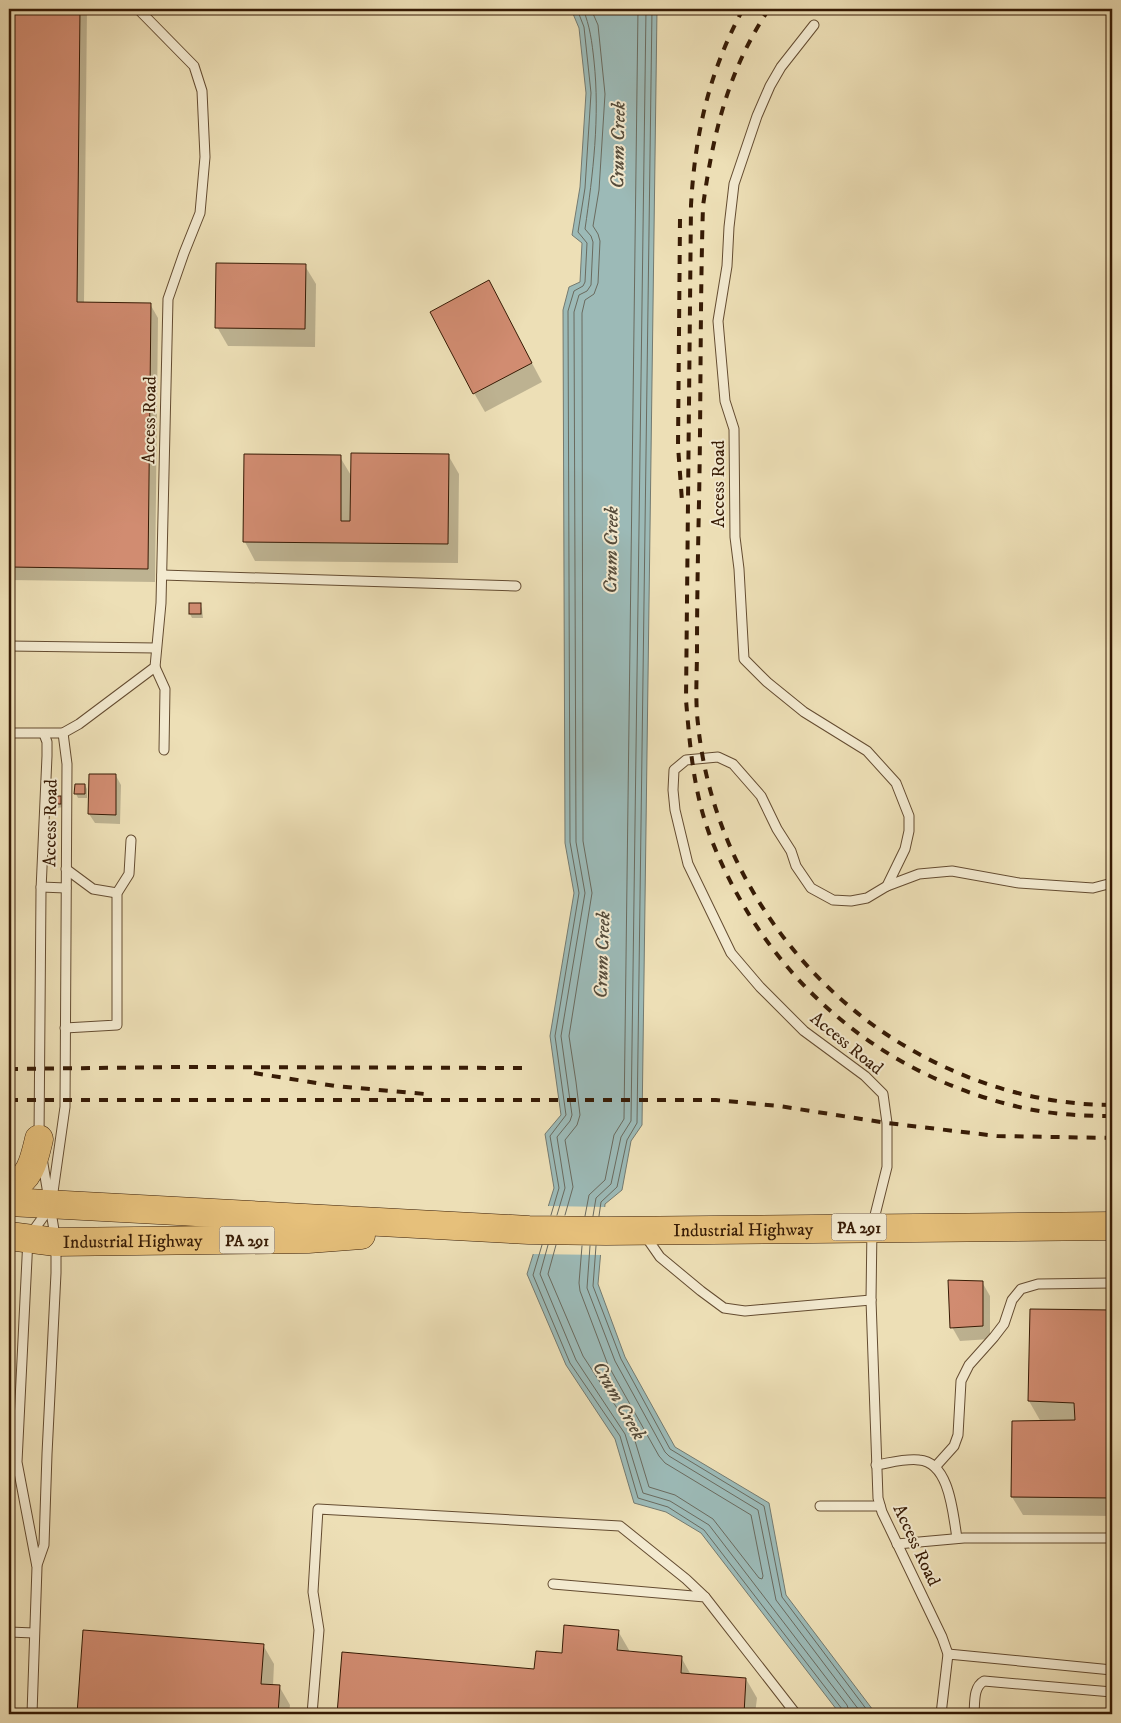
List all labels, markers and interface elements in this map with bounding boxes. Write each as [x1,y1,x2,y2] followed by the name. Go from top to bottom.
[606,101,631,189] water label: Crum Creek
[138,376,162,464] street label: Access Road
[708,440,730,528] street label: Access Road
[599,506,624,594] water label: Crum Creek
[39,779,63,867] street label: Access Road
[589,911,616,999] water label: Crum Creek
[805,1008,887,1080] street label: Access Road
[832,1214,886,1240] road number: PA 291
[673,1219,814,1242] street label: Industrial Highway
[220,1226,274,1254] road number: PA 291
[62,1230,203,1254] street label: Industrial Highway
[587,1357,650,1444] water label: Crum Creek
[888,1501,945,1590] street label: Access Road

